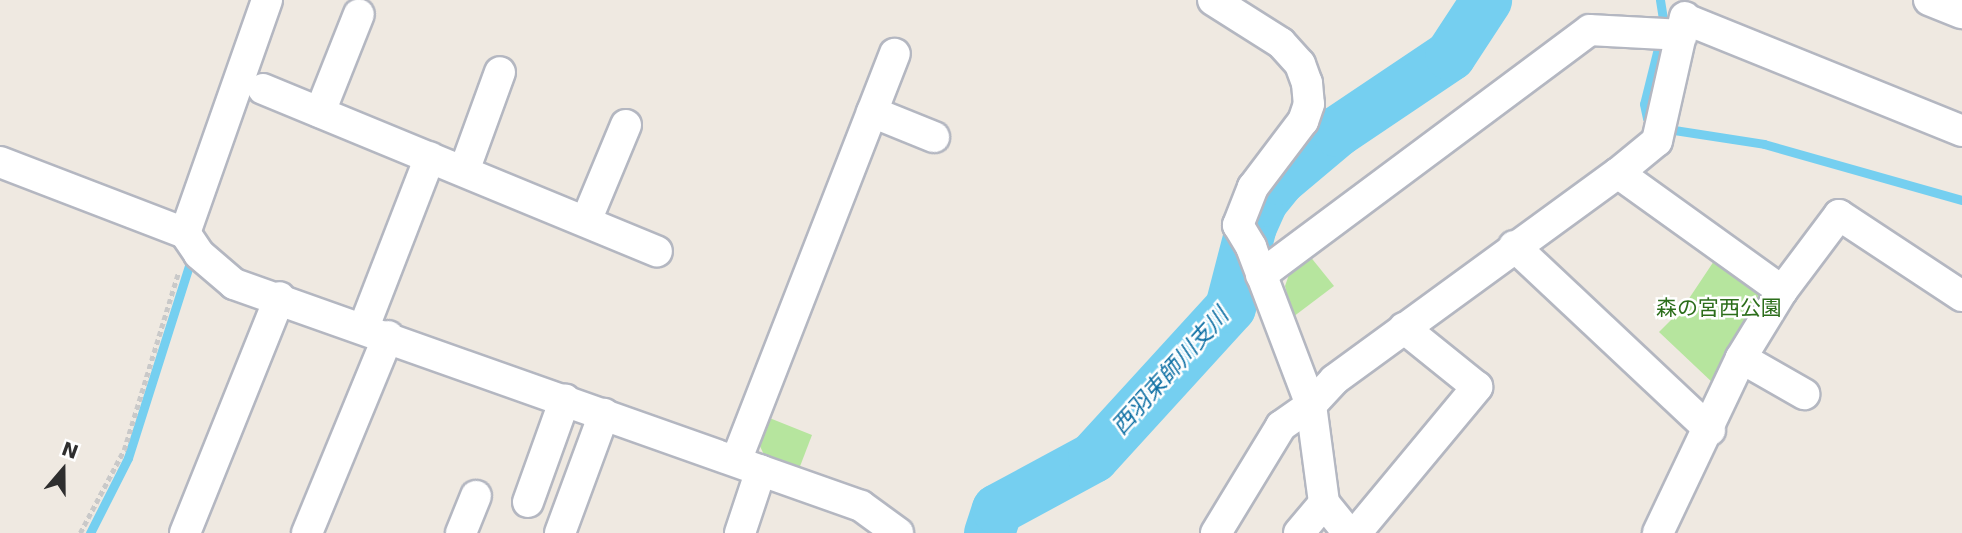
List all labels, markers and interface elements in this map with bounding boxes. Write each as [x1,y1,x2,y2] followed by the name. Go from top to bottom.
[1656,295,1782,321] park label: 森の宮西公園
[1106,302,1234,440] water label: 西羽束師川支川
[28,435,98,505] north arrow
[59,437,81,463] text: N

